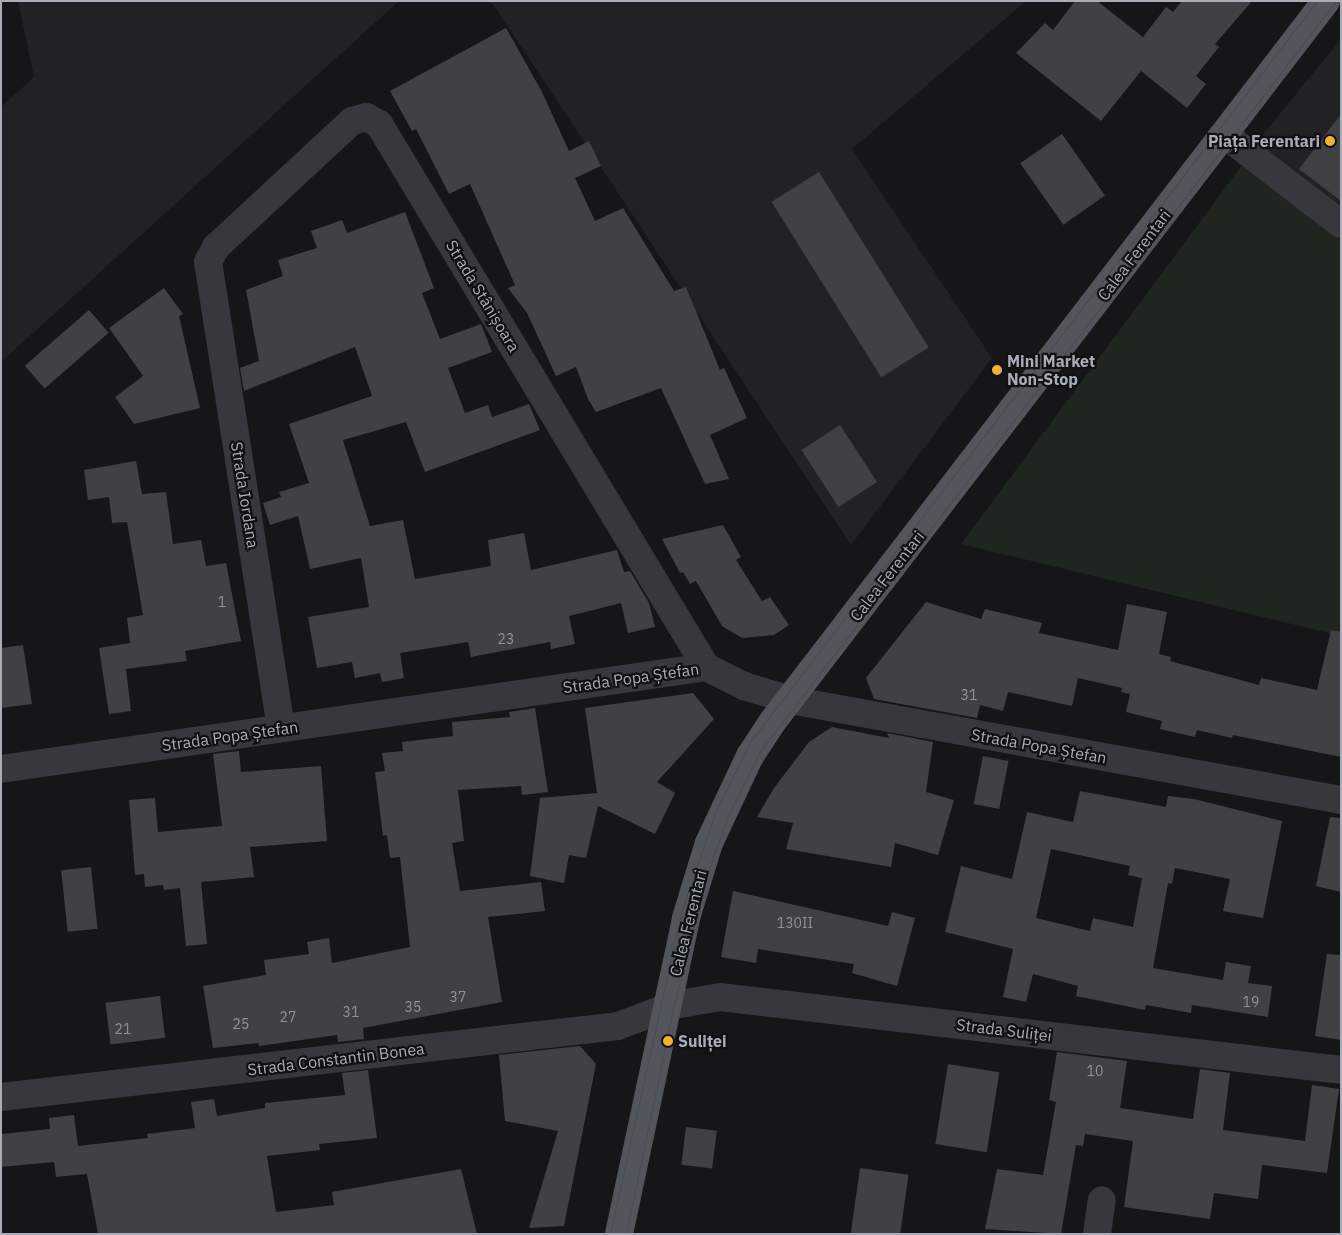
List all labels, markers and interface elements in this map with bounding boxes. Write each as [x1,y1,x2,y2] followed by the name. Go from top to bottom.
[1208,131,1320,151] place label: Piața Ferentari
[1324,135,1336,147] marker: Piața Ferentari
[1094,206,1174,304] street label: Calea Ferentari
[442,237,524,355] street label: Strada Stânișoara
[1007,351,1095,389] place label: Mini Market Non-Stop
[991,364,1003,376] marker: Mini Market Non-Stop
[227,440,263,550] street label: Strada Iordana
[846,527,928,625] street label: Calea Ferentari
[218,594,226,610] house number: 1
[498,631,514,647] house number: 23
[562,659,700,697] street label: Strada Popa Ștefan
[961,687,977,703] house number: 31
[161,717,299,755] street label: Strada Popa Ștefan
[970,725,1108,767] street label: Strada Popa Ștefan
[666,868,710,978] street label: Calea Ferentari
[777,915,813,931] house number: 130II
[450,989,466,1005] house number: 37
[1243,994,1259,1010] house number: 19
[405,999,421,1015] house number: 35
[343,1004,359,1020] house number: 31
[280,1009,296,1025] house number: 27
[955,1015,1053,1045] street label: Strada Suliței
[233,1016,249,1032] house number: 25
[115,1021,131,1037] house number: 21
[678,1031,727,1051] place label: Suliței
[662,1035,674,1047] marker: Suliței
[246,1039,426,1079] street label: Strada Constantin Bonea
[1087,1063,1103,1079] house number: 10

